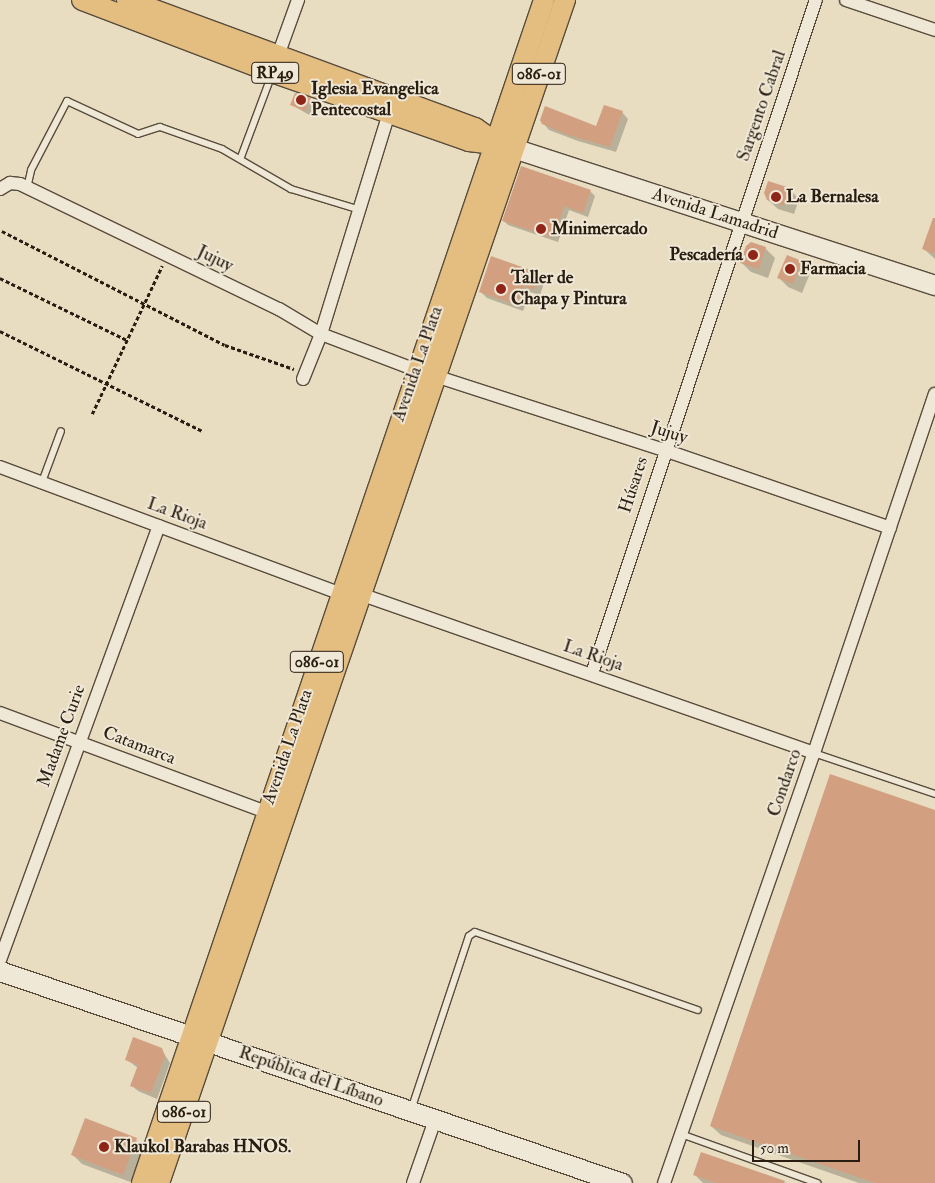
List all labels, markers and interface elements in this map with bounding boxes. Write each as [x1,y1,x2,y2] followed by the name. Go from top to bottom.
[733,48,791,164] street label: Sargento Cabral
[250,59,300,86] road number: RP49
[512,61,566,88] road number: 086-01
[311,79,439,122] place label: Iglesia Evangelica Pentecostal
[295,94,307,106] marker: Iglesia Evangelica Pentecostal
[649,183,781,245] street label: Avenida Lamadrid
[786,186,879,208] place label: La Bernalesa
[770,191,782,203] marker: La Bernalesa
[551,218,648,240] place label: Minimercado
[535,223,547,235] marker: Minimercado
[193,241,237,277] street label: Jujuy
[669,244,743,266] place label: Pescadería
[747,249,759,261] marker: Pescadería
[800,258,866,280] place label: Farmacia
[784,263,796,275] marker: Farmacia
[511,268,627,310] place label: Taller de Chapa y Pintura
[495,283,507,295] marker: Taller de Chapa y Pintura
[388,304,448,424] street label: Avenida La Plata
[648,417,690,449] street label: Jujuy
[615,454,653,516] street label: Húsares
[144,493,210,535] street label: La Rioja
[560,636,626,676] street label: La Rioja
[290,649,344,676] road number: 086-01
[33,682,91,790] street label: Madame Curie
[258,687,318,807] street label: Avenida La Plata
[99,722,179,770] street label: Catamarca
[763,746,807,820] street label: Condarco
[236,1042,386,1112] street label: República del Líbano
[156,1098,212,1126] road number: 086-01
[755,1130,862,1162] scale bar
[114,1136,291,1158] place label: Klaukol Barabas HNOS.
[760,1139,789,1158] text: 50 m
[98,1141,110,1153] marker: Klaukol Barabas HNOS.

